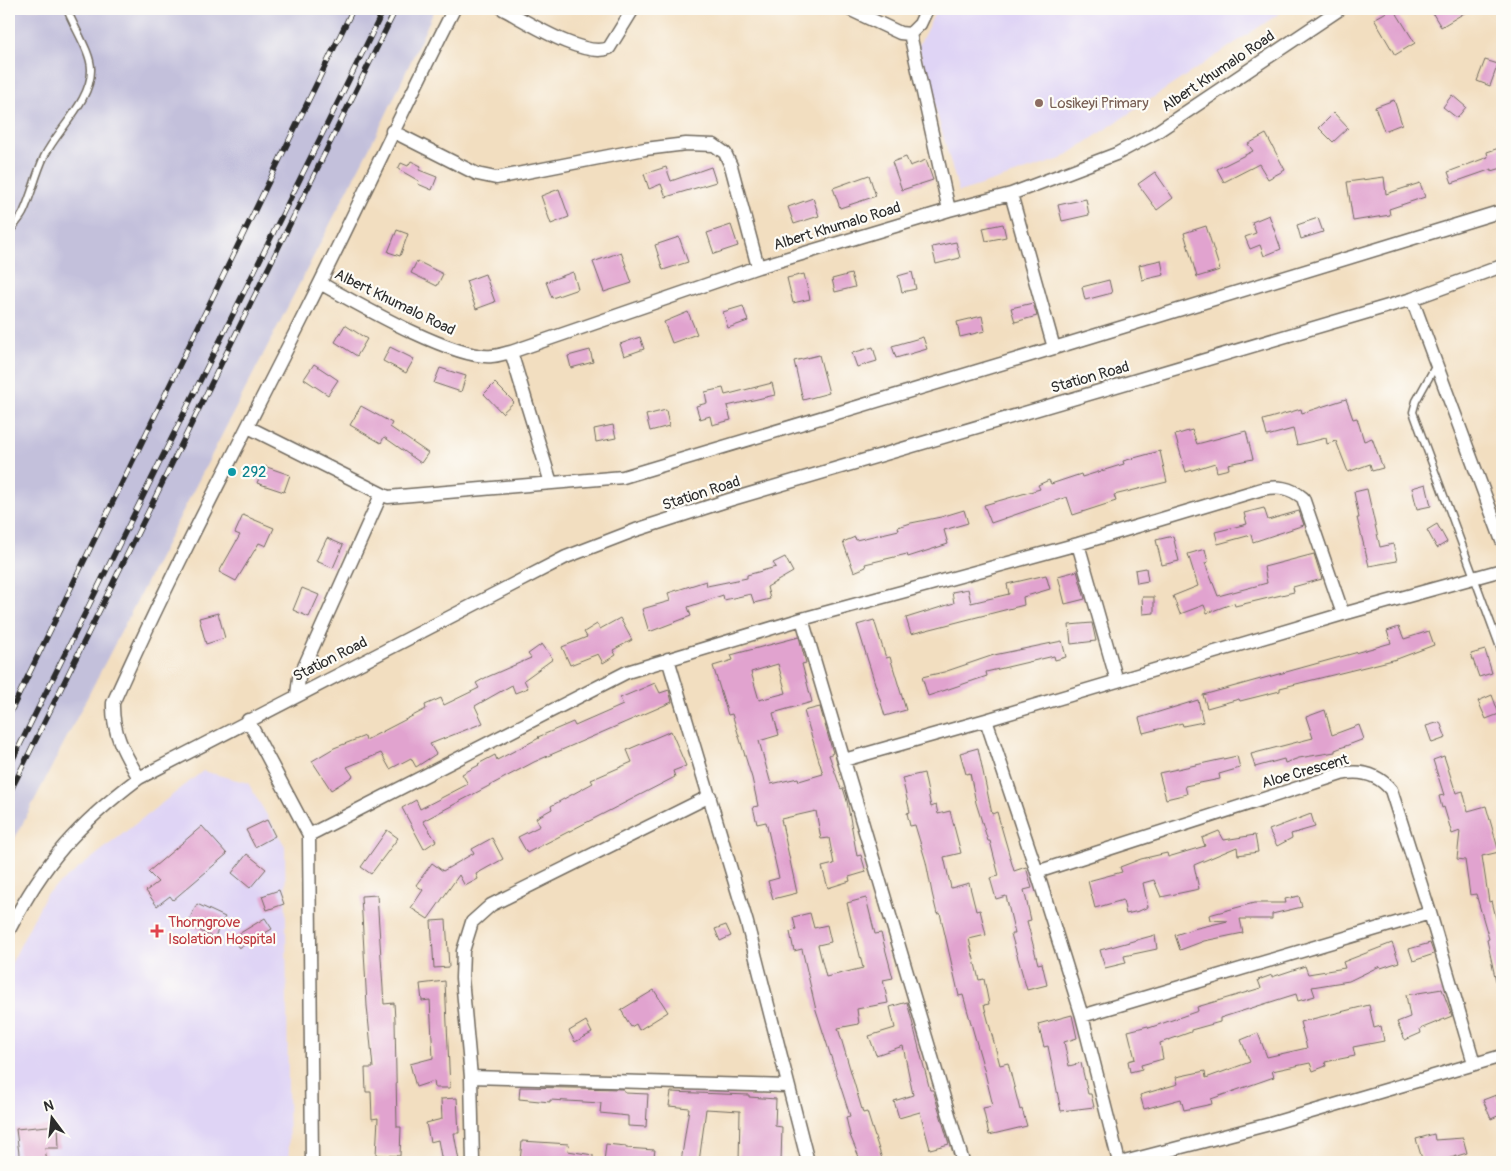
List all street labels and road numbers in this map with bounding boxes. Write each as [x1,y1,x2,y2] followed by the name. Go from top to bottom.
[1158,27,1278,116] street label: Albert Khumalo Road
[771,198,903,255] street label: Albert Khumalo Road
[331,265,458,340] street label: Albert Khumalo Road
[1049,357,1132,398] street label: Station Road
[660,472,742,515] street label: Station Road
[290,633,371,686] street label: Station Road
[1259,750,1352,793] street label: Aloe Crescent

